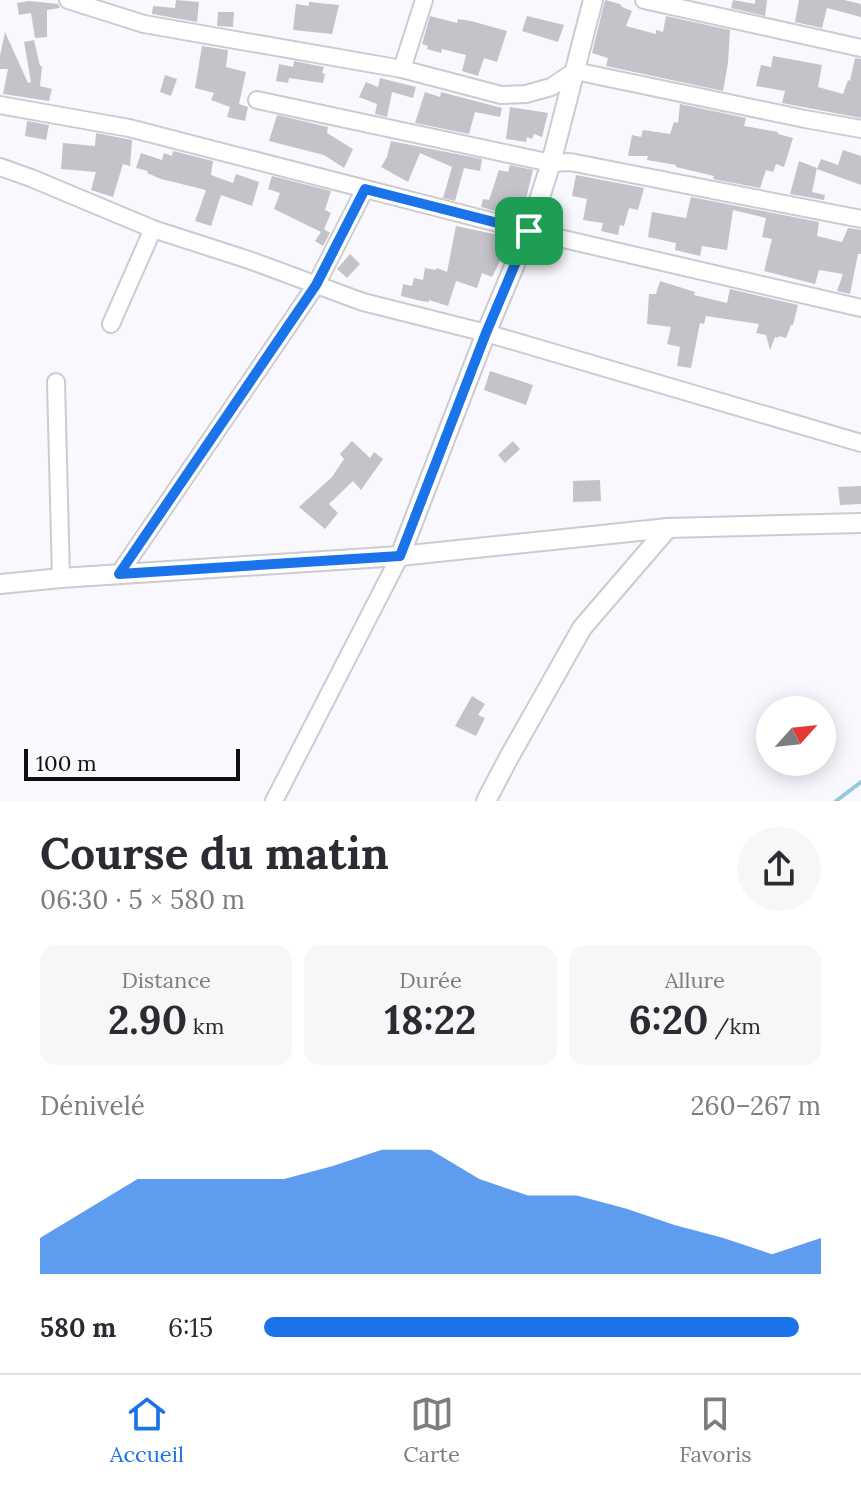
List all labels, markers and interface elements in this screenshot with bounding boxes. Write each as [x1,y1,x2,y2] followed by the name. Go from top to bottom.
[495,197,563,265] pin
[507,209,551,253] icon: arrive
[756,696,836,776] north arrow
[756,696,836,776] map controls
[24,745,240,781] scale bar
[36,749,97,777] text: 100 m
[40,825,389,881] text: Course du matin
[737,827,821,911] button: share
[40,883,245,916] text: 06:30 · 5 × 580 m
[121,966,211,994] text: Distance
[399,966,462,994] text: Durée
[665,966,725,994] text: Allure
[108,994,187,1045] text: 2.90
[385,994,476,1045] text: 18:22
[629,994,708,1045] text: 6:20
[187,1012,224,1040] text: km
[708,1012,761,1040] text: /km
[40,1089,145,1122] text: Dénivelé
[690,1089,821,1122] text: 260–267 m
[40,1311,116,1344] text: 580 m
[168,1311,213,1344] text: 6:15
[110,1392,184,1468] tab: Accueil
[403,1392,460,1468] tab: Carte
[679,1392,751,1468] tab: Favoris

